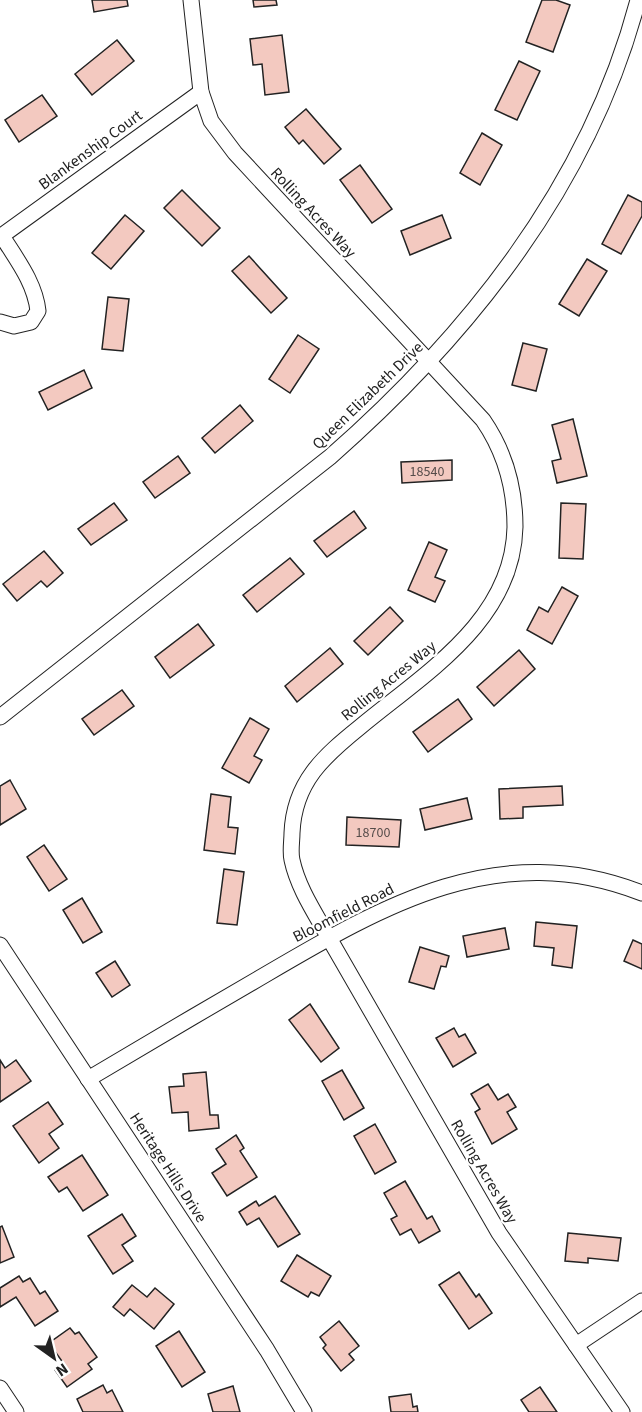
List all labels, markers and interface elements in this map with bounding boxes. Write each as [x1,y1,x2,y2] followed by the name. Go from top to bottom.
[34,104,147,195] street label: Blankenship Court
[265,162,362,263] street label: Rolling Acres Way
[307,337,428,455] street label: Queen Elizabeth Drive
[410,462,444,482] house number: 18540
[336,635,441,726] street label: Rolling Acres Way
[356,823,390,843] house number: 18700
[289,878,398,948] street label: Bloomfield Road
[124,1108,212,1227] street label: Heritage Hills Drive
[445,1115,523,1228] street label: Rolling Acres Way
[24,1328,84,1388] north arrow
[51,1358,72,1382] text: N

